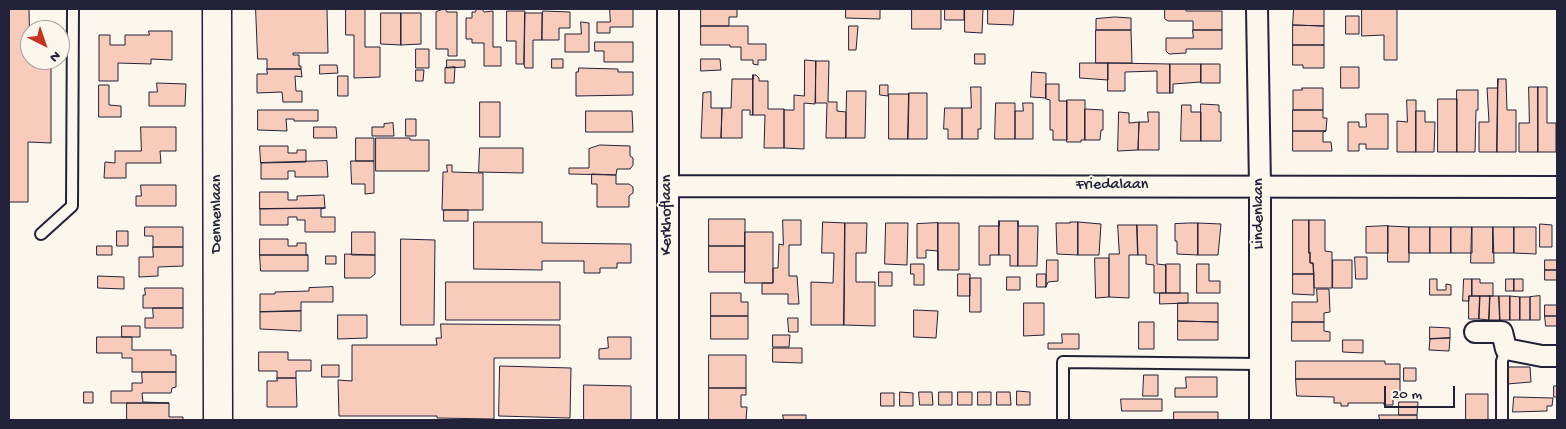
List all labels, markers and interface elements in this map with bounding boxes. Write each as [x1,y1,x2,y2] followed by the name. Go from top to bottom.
[20,20,70,70] north arrow
[45,47,64,65] text: N
[208,175,228,253] street label: Dennenlaan
[658,175,678,255] street label: Kerkhoflaan
[1076,176,1148,196] street label: Friedalaan
[1250,178,1270,250] street label: Lindenlaan
[1386,376,1457,408] scale bar
[1392,386,1422,404] text: 20 m

